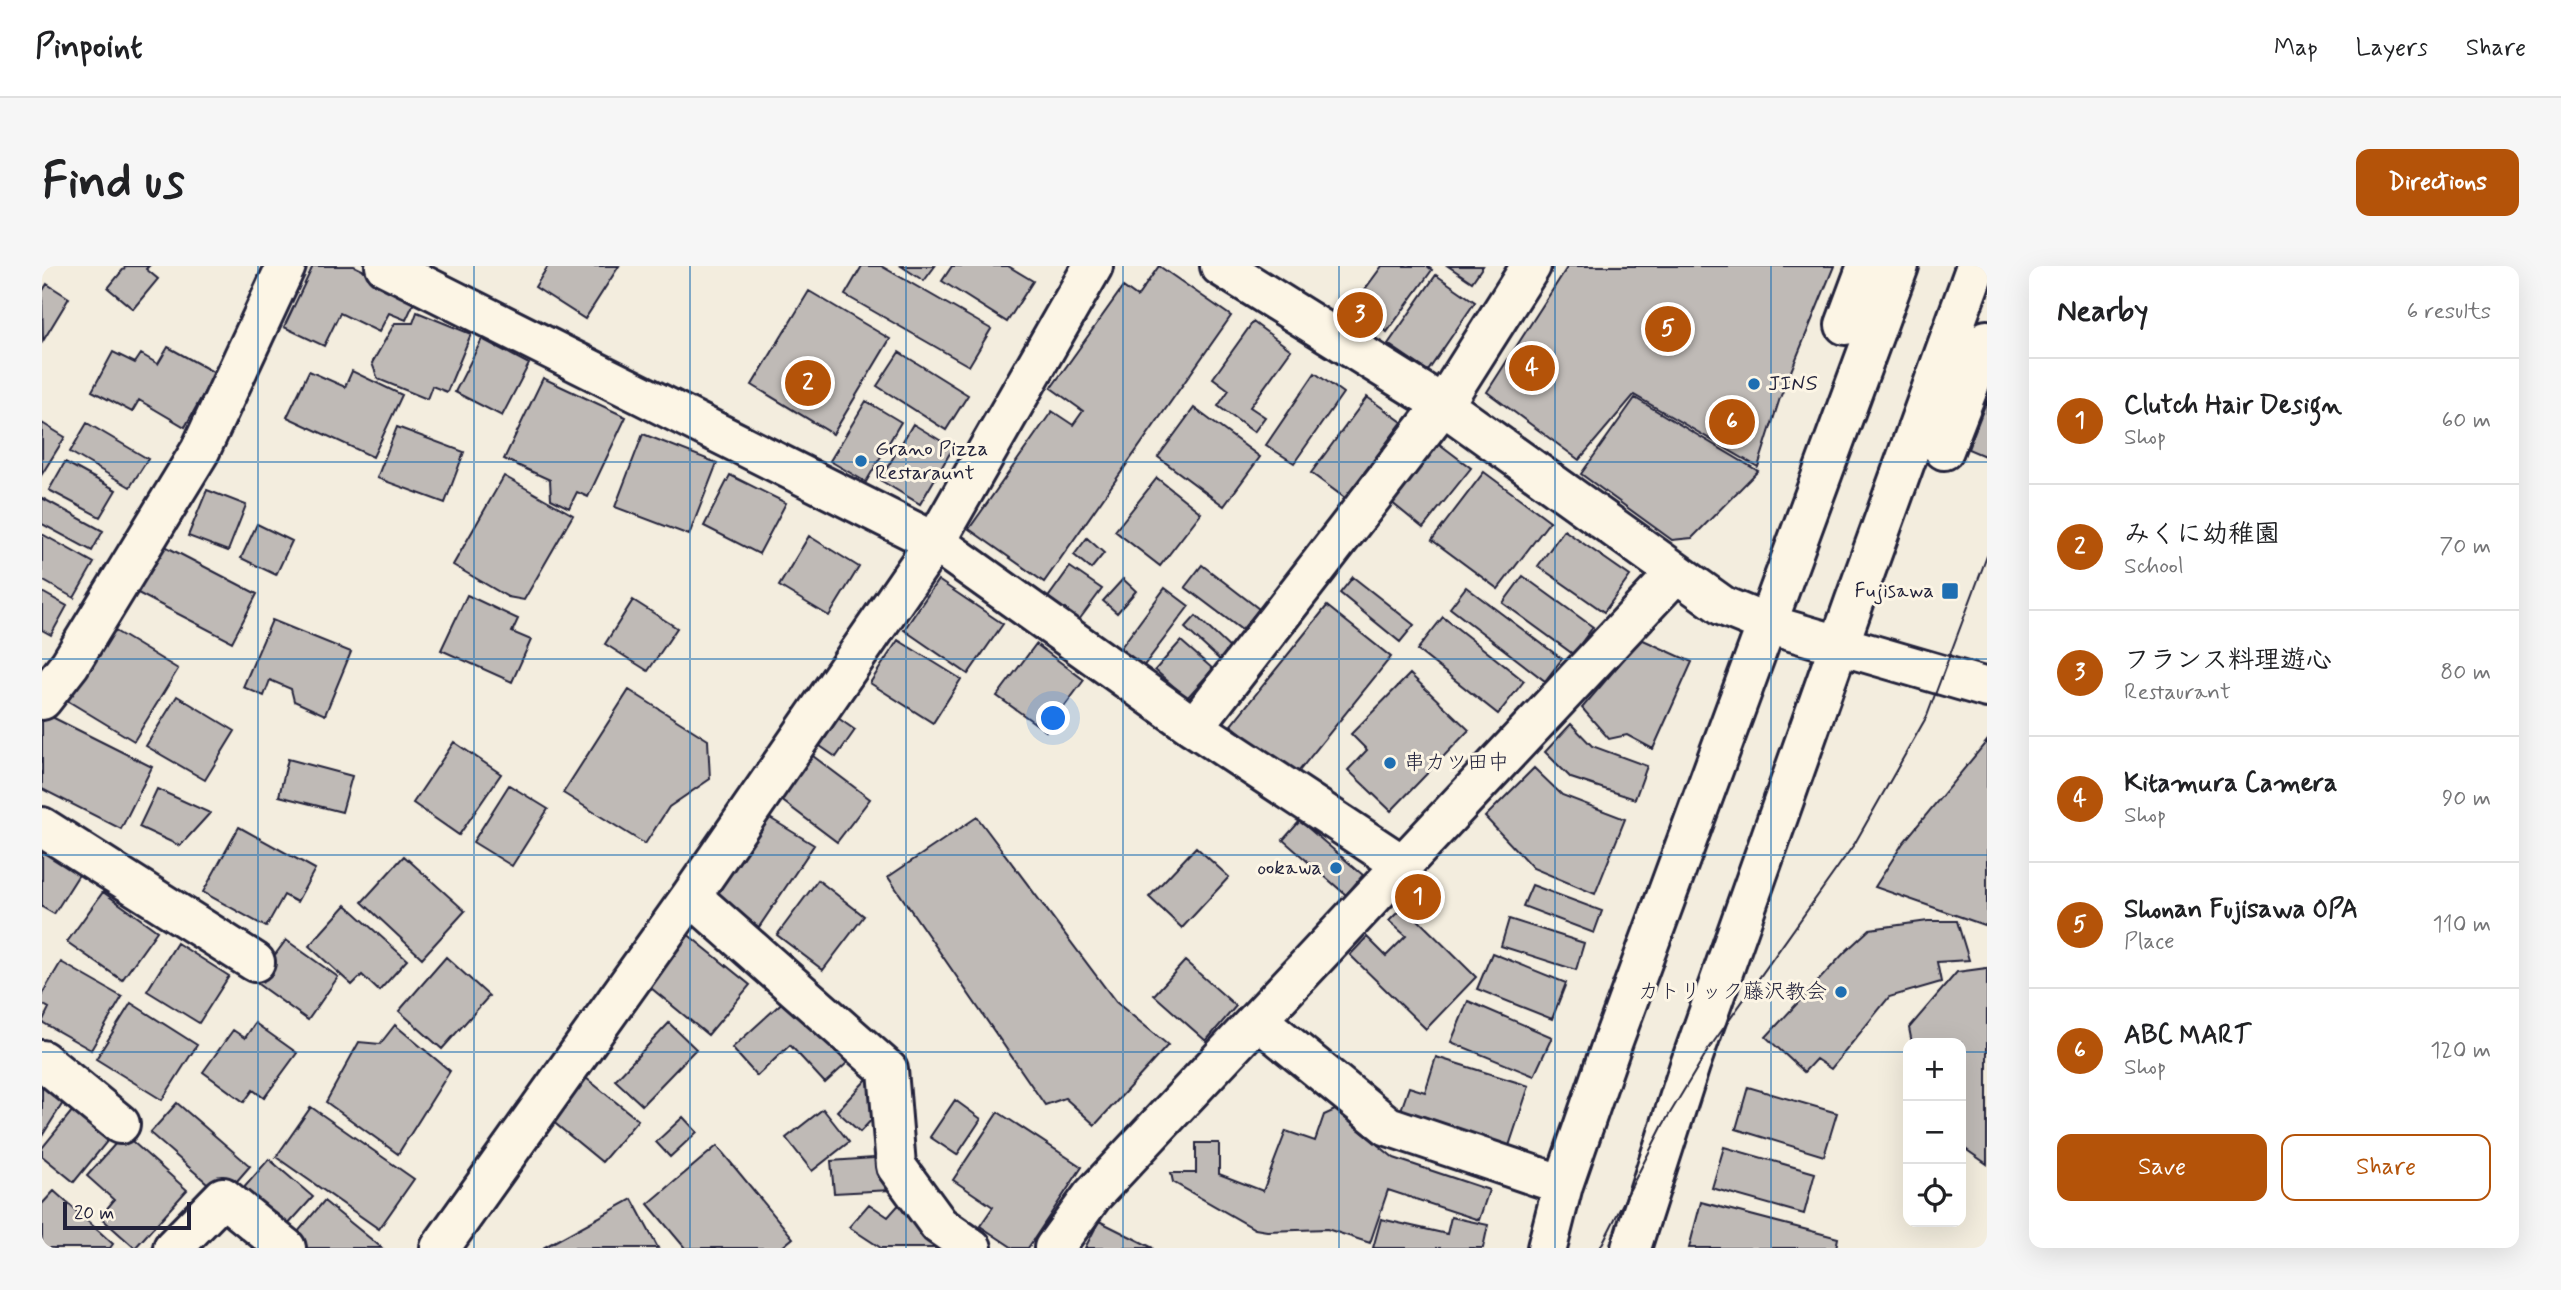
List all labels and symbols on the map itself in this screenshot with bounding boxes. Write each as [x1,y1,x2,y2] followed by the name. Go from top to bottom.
[1337,289,1383,341] pin: 3
[1645,303,1691,355] pin: 5
[1509,342,1555,394] pin: 4
[785,357,831,409] pin: 2
[1768,370,1818,398] place label: JINS
[1746,376,1762,392] marker: JINS
[1709,396,1755,448] pin: 6
[875,435,988,487] place label: Grano Pizza Restaraunt
[853,453,869,469] marker: Grano Pizza Restaraunt
[1854,577,1934,605] place label: Fujisawa
[1940,581,1960,601] marker: Fujisawa
[1036,701,1070,735] your location
[1404,749,1509,777] place label: 串カツ田中
[1382,755,1398,771] marker: 串カツ田中
[1257,854,1322,882] place label: ookawa
[1328,860,1344,876] marker: ookawa
[1395,871,1441,923] pin: 1
[1638,978,1827,1006] place label: カトリック藤沢教会
[1833,984,1849,1000] marker: カトリック藤沢教会
[63,1199,191,1231] scale bar

